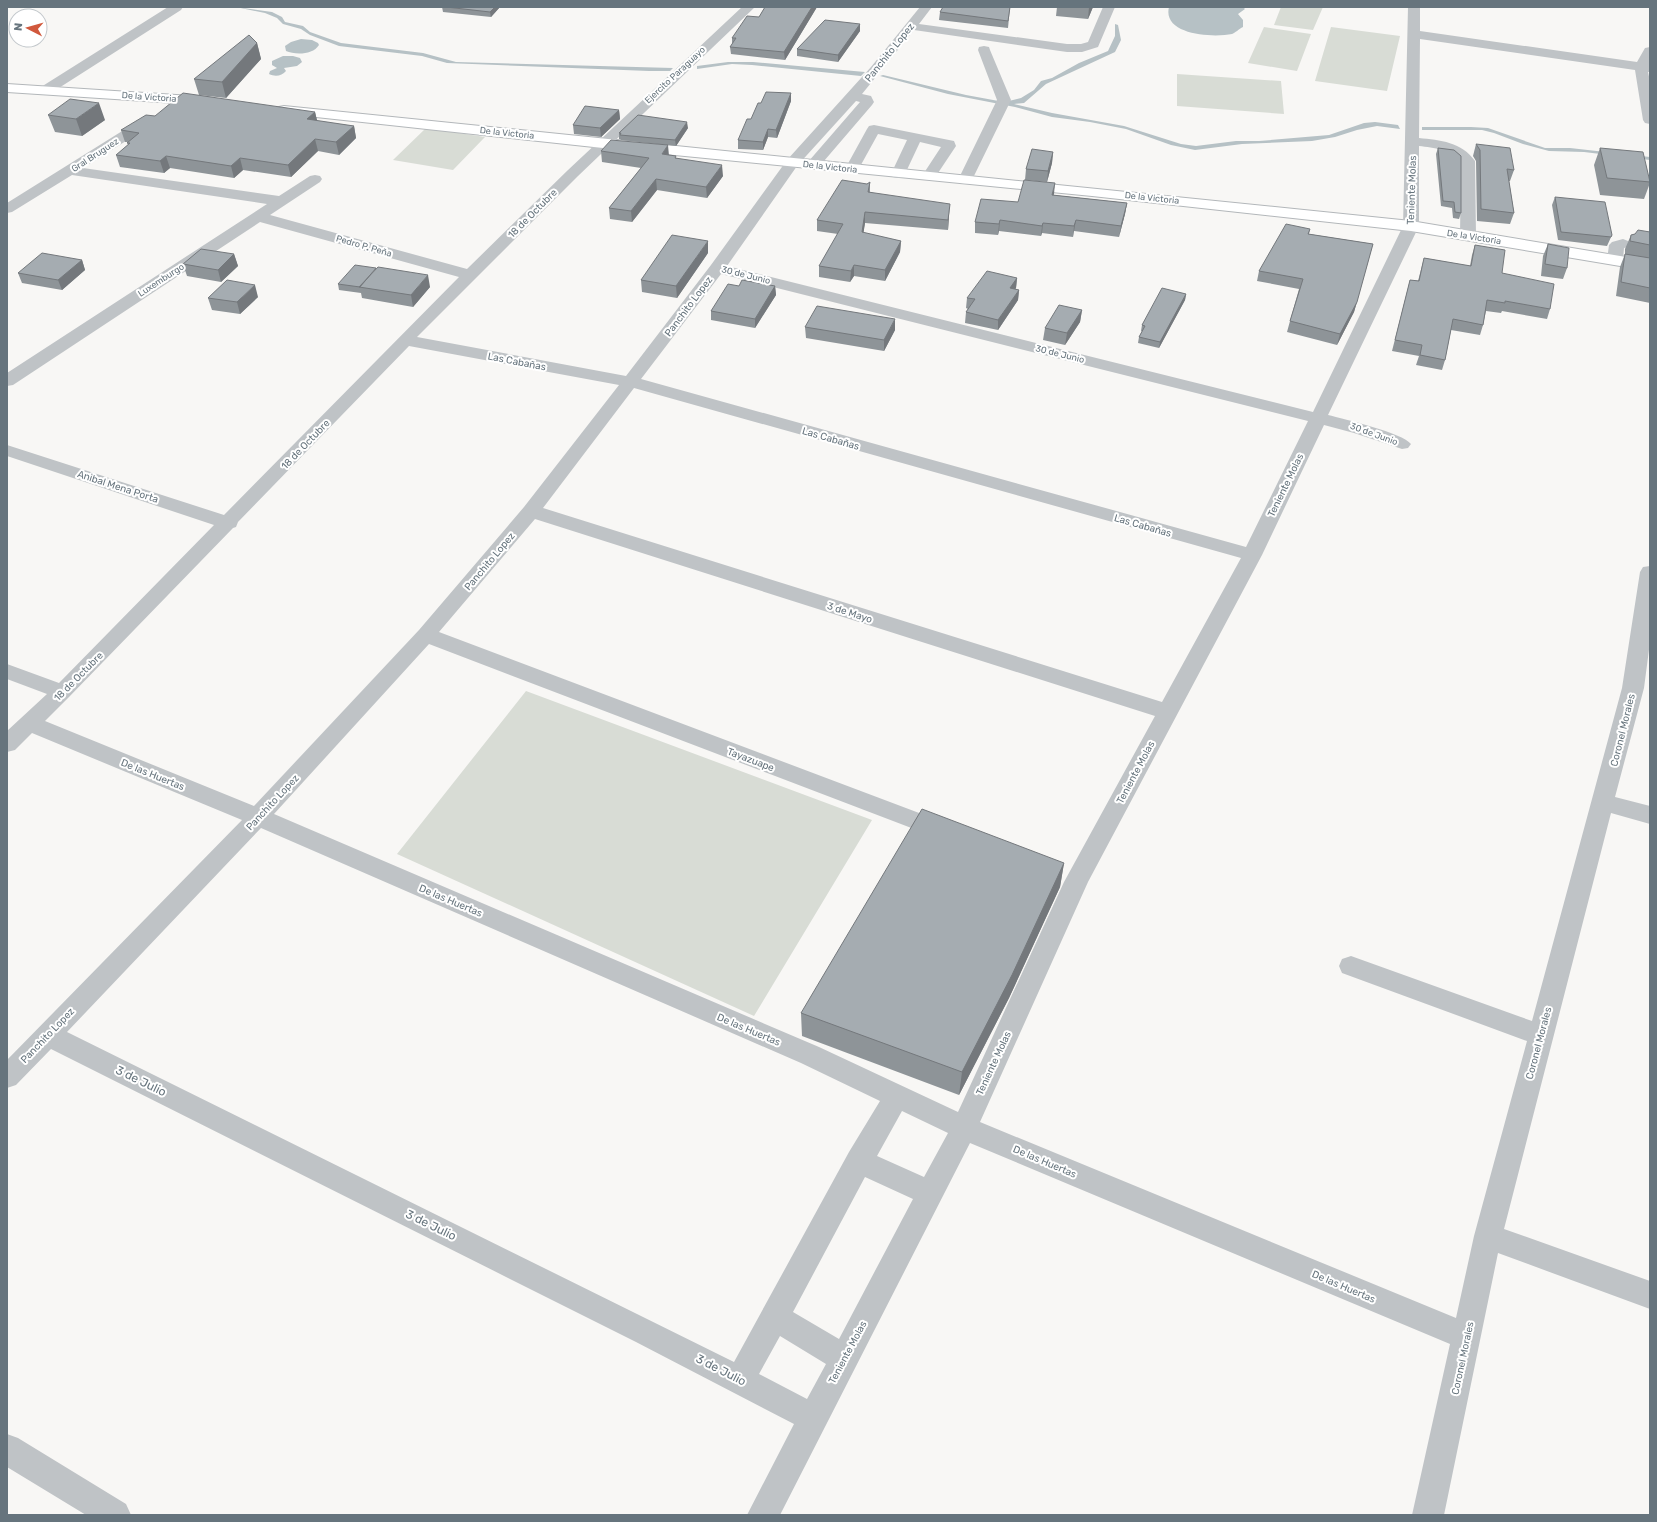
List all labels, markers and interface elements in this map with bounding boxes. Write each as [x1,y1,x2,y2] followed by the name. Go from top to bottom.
[8,8,48,48] north arrow
[862,21,917,84] street label: Panchito Lopez
[12,22,25,32] text: N
[643,44,707,106] street label: Ejercito Paraguayo
[121,90,177,104] street label: De la Victoria
[479,125,535,141] street label: De la Victoria
[70,136,121,174] street label: Gral Bruguez
[1405,155,1419,225] street label: Teniente Molas
[802,159,858,175] street label: De la Victoria
[506,186,560,241] street label: 18 de Octubre
[1124,190,1180,206] street label: De la Victoria
[1446,228,1502,246] street label: De la Victoria
[335,233,393,259] street label: Pedro P. Peña
[136,261,186,299] street label: Luxemburgo
[721,264,771,286] street label: 30 de Junio
[662,274,715,339] street label: Panchito Lopez
[1035,343,1085,365] street label: 30 de Junio
[487,350,547,374] street label: Las Cabañas
[279,417,333,472] street label: 18 de Octubre
[1349,421,1399,447] street label: 30 de Junio
[801,425,861,453] street label: Las Cabañas
[1265,452,1306,519] street label: Teniente Molas
[76,468,160,506] street label: Anibal Mena Porta
[1113,512,1173,540] street label: Las Cabañas
[462,530,517,593] street label: Panchito Lopez
[826,600,874,626] street label: 3 de Mayo
[52,649,106,704] street label: 18 de Octubre
[1608,693,1638,768] street label: Coronel Morales
[1114,739,1157,806] street label: Teniente Molas
[725,745,776,775] street label: Tayazuape
[119,757,186,793] street label: De las Huertas
[244,772,302,833] street label: Panchito Lopez
[417,882,484,920] street label: De las Huertas
[18,1006,77,1066] street label: Panchito Lopez
[1524,1006,1554,1081] street label: Coronel Morales
[715,1011,782,1049] street label: De las Huertas
[974,1030,1014,1097] street label: Teniente Molas
[113,1063,169,1099] street label: 3 de Julio
[1011,1143,1078,1181] street label: De las Huertas
[403,1207,459,1243] street label: 3 de Julio
[1310,1268,1377,1306] street label: De las Huertas
[826,1319,869,1386] street label: Teniente Molas
[1449,1321,1477,1396] street label: Coronel Morales
[694,1351,749,1389] street label: 3 de Julio

